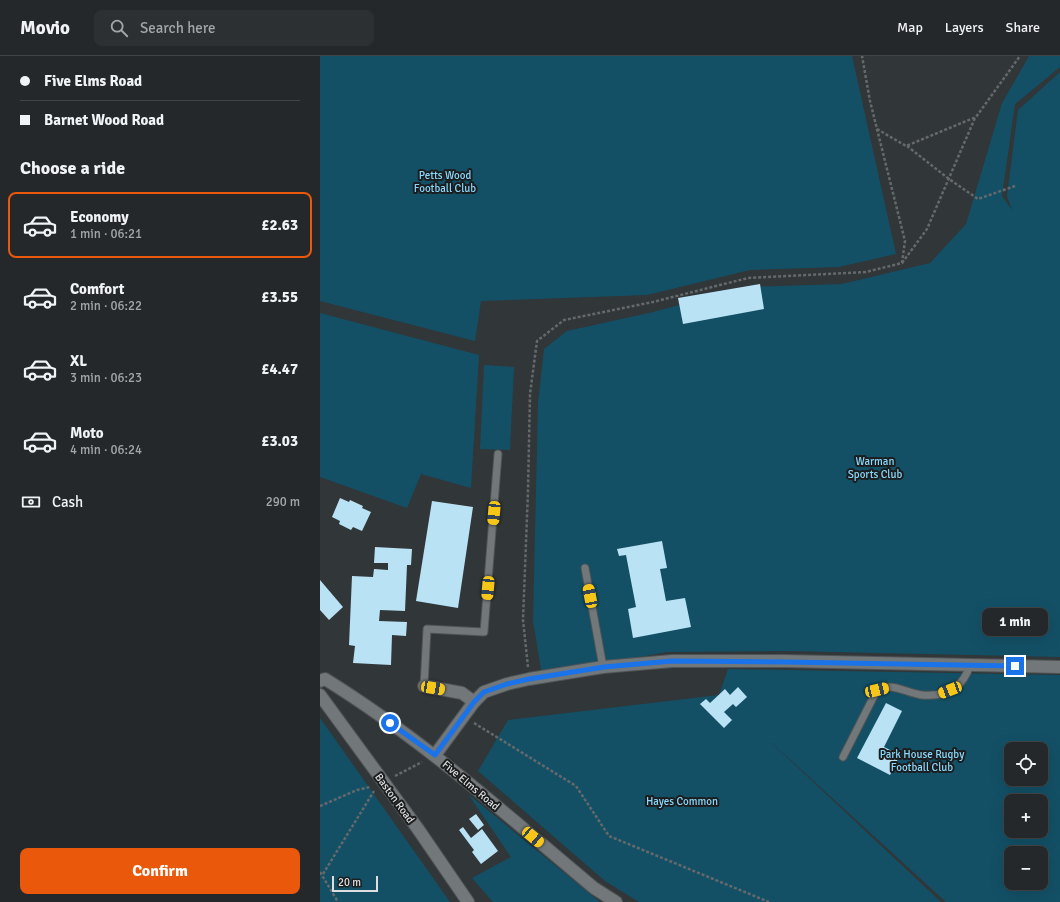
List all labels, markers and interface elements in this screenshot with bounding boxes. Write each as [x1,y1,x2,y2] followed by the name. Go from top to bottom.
[94,10,374,46] search box
[20,16,70,40] text: Movio
[108,17,130,39] icon: search
[140,19,216,37] text: Search here
[897,19,923,36] text: Map
[945,19,984,36] text: Layers
[1006,19,1040,36] text: Share
[44,72,142,90] text: Five Elms Road
[44,111,164,129] text: Barnet Wood Road
[20,157,125,179] text: Choose a ride
[414,169,476,195] park label: Petts Wood Football Club
[22,207,58,243] icon: car
[70,208,129,226] text: Economy
[261,216,298,234] text: £2.63
[70,226,142,242] text: 1 min · 06:21
[22,279,58,315] icon: car
[70,280,124,298] text: Comfort
[261,288,298,306] text: £3.55
[70,298,142,314] text: 2 min · 06:22
[22,351,58,387] icon: car
[70,352,87,370] text: XL
[261,360,298,378] text: £4.47
[70,370,142,386] text: 3 min · 06:23
[22,423,58,459] icon: car
[70,424,104,442] text: Moto
[261,432,298,450] text: £3.03
[70,442,142,458] text: 4 min · 06:24
[848,455,902,481] park label: Warman Sports Club
[20,491,42,513] icon: cash
[52,493,83,511] text: Cash
[266,494,300,510] text: 290 m
[487,501,501,525] car
[481,576,495,600] car
[582,583,598,609] car
[982,608,1048,636] callout: 1 min
[999,614,1031,630] text: 1 min
[1006,657,1024,675] route end
[420,680,446,696] car
[937,680,963,700] car
[864,681,890,699] car
[381,714,399,732] route start
[1004,742,1048,890] map controls
[1004,742,1048,786] button: locate
[880,748,965,774] park label: Park House Rugby Football Club
[440,758,502,813] street label: Five Elms Road
[372,771,417,826] street label: Baston Road
[1004,794,1048,838] button: +
[646,795,718,808] park label: Hayes Common
[520,825,546,849] car
[1004,846,1048,890] button: −
[20,848,300,894] button: Confirm
[332,874,378,893] scale bar
[338,876,361,889] text: 20 m

